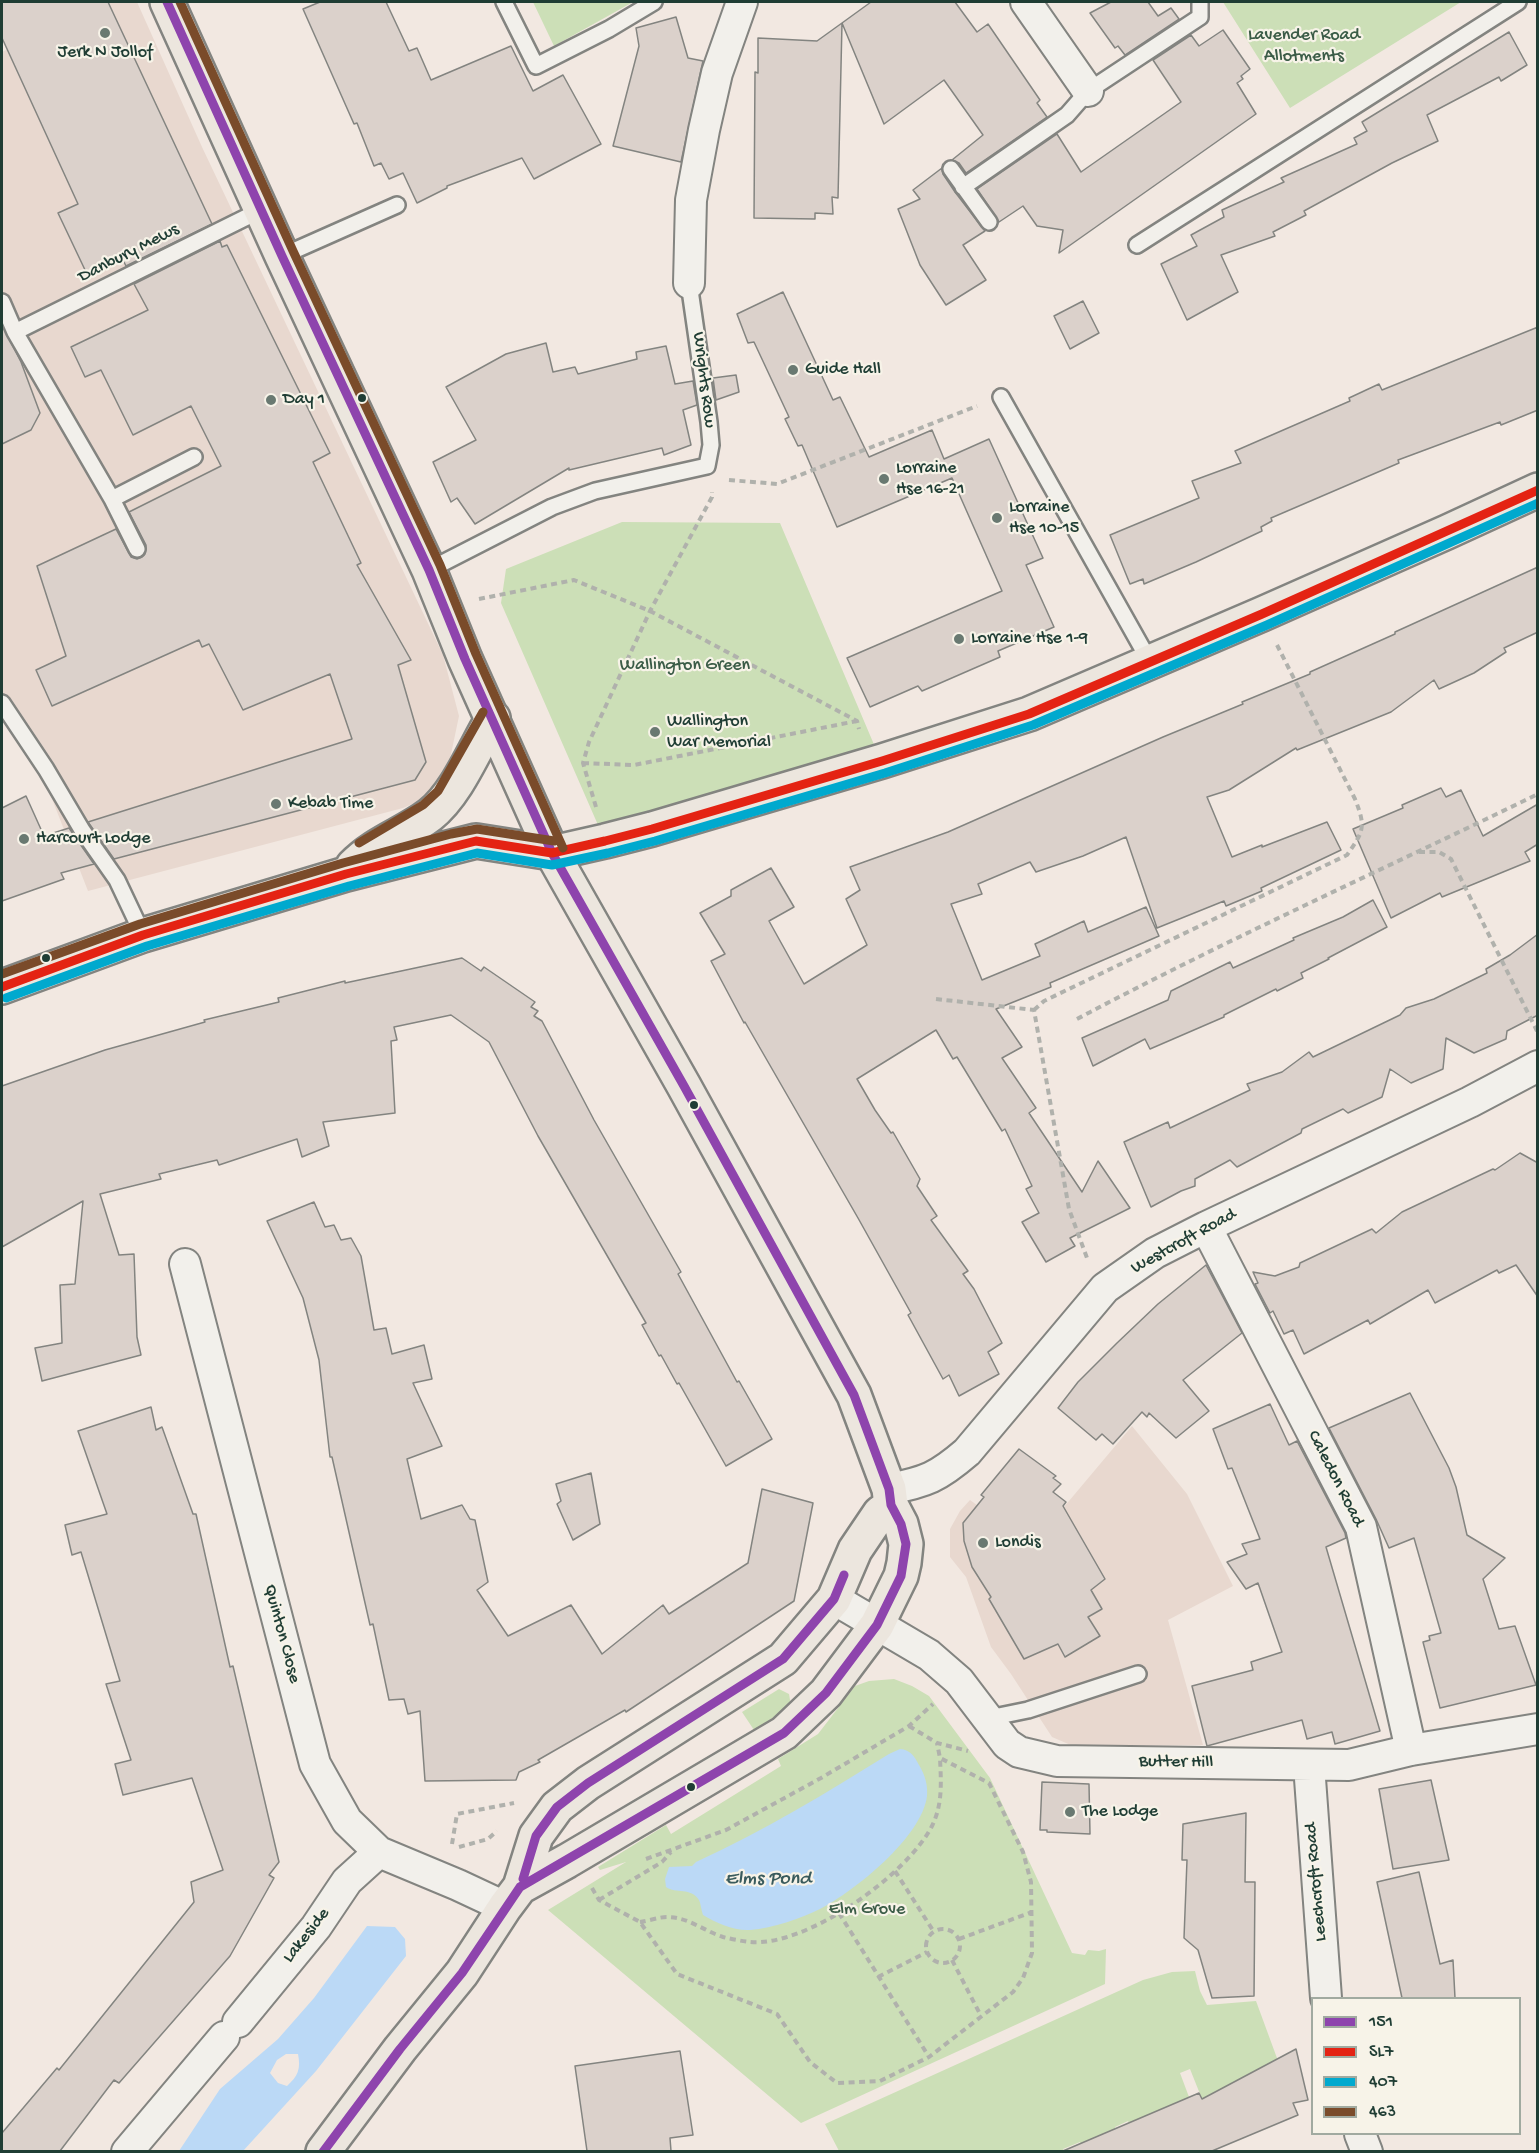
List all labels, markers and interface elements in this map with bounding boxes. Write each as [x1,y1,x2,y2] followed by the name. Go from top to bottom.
[1248,25,1360,68] park label: Lavender Road Allotments
[98,26,112,40] marker: Jerk N Jollof
[57,42,153,64] place label: Jerk N Jollof
[75,219,183,289] street label: Danbury Mews
[686,331,720,429] street label: Wrights Row
[805,359,881,381] place label: Guide Hall
[786,363,800,377] marker: Guide Hall
[283,389,325,411] place label: Day 1
[356,392,368,404] unlabelled marker
[264,393,278,407] marker: Day 1
[896,458,965,500] place label: Lorraine Hse 16-21
[877,472,891,486] marker: Lorraine Hse 16-21
[1009,497,1079,540] place label: Lorraine Hse 10-15
[990,511,1004,525] marker: Lorraine Hse 10-15
[971,628,1088,650] place label: Lorraine Hse 1-9
[952,632,966,646] marker: Lorraine Hse 1-9
[620,655,750,677] park label: Wallington Green
[667,711,771,754] place label: Wallington War Memorial
[648,725,662,739] marker: Wallington War Memorial
[288,793,373,815] place label: Kebab Time
[269,797,283,811] marker: Kebab Time
[36,828,151,850] place label: Harcourt Lodge
[17,832,31,846] marker: Harcourt Lodge
[40,952,52,964] unlabelled marker
[688,1099,700,1111] unlabelled marker
[1128,1204,1240,1280] street label: Westcroft Road
[1302,1427,1368,1531] street label: Caledon Road
[995,1532,1041,1554] place label: Londis
[976,1536,990,1550] marker: Londis
[257,1582,305,1686] street label: Quinton Close
[1139,1752,1213,1774] street label: Butter Hill
[685,1781,697,1793] unlabelled marker
[1082,1801,1158,1823] place label: The Lodge
[1063,1805,1077,1819] marker: The Lodge
[1301,1822,1333,1942] street label: Leechcroft Road
[725,1868,811,1892] water label: Elms Pond
[829,1899,905,1921] park label: Elm Grove
[279,1904,335,1968] street label: Lakeside
[1311,1997,1521,2135] legend
[1369,2012,1393,2033] text: 151
[1369,2042,1393,2063] text: SL7
[1369,2072,1397,2093] text: 407
[1369,2102,1396,2123] text: 463

